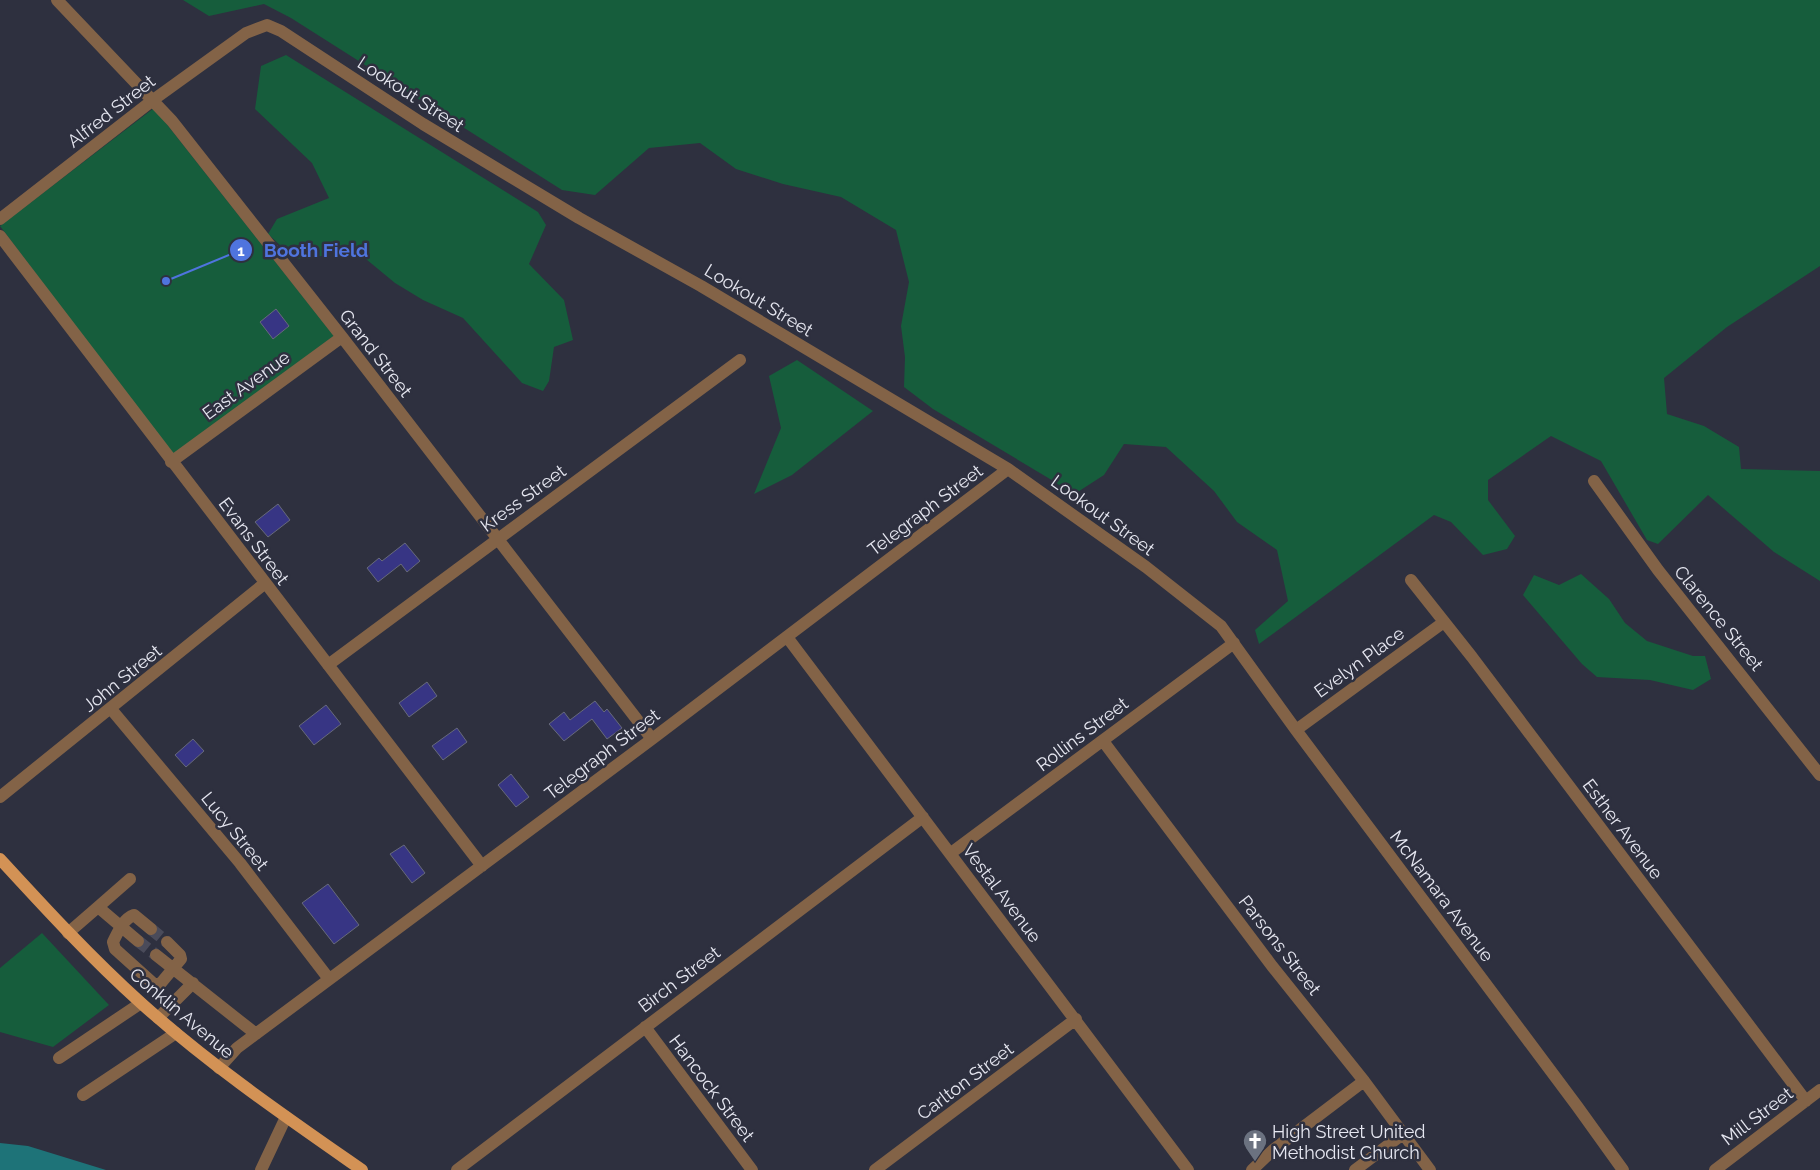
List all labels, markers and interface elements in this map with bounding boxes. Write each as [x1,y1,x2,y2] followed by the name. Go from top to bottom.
[354,52,468,136] street label: Lookout Street
[63,70,159,152] street label: Alfred Street
[229,233,378,267] callout: Booth Field
[264,239,368,261] text: Booth Field
[237,242,245,260] text: 1
[701,259,817,341] street label: Lookout Street
[335,305,417,401] street label: Grand Street
[198,346,294,424] street label: East Avenue
[476,460,570,536] street label: Kress Street
[863,460,987,560] street label: Telegraph Street
[1047,470,1159,560] street label: Lookout Street
[214,493,294,589] street label: Evans Street
[1670,561,1768,675] street label: Clarence Street
[1310,622,1408,702] street label: Evelyn Place
[79,640,165,716] street label: John Street
[1032,693,1132,775] street label: Rollins Street
[540,704,664,804] street label: Telegraph Street
[1579,775,1668,884] street label: Esther Avenue
[197,788,273,874] street label: Lucy Street
[1386,826,1498,966] street label: McNamara Avenue
[958,840,1046,947] street label: Vestal Avenue
[1235,891,1325,999] street label: Parsons Street
[634,941,724,1017] street label: Birch Street
[126,963,239,1063] street label: Conklin Avenue
[665,1031,759,1145] street label: Hancock Street
[913,1038,1017,1124] street label: Carlton Street
[1717,1083,1797,1149] street label: Mill Street
[1272,1121,1425,1163] place label: High Street United Methodist Church
[1242,1128,1268,1162] church icon: High Street United Methodist Church

